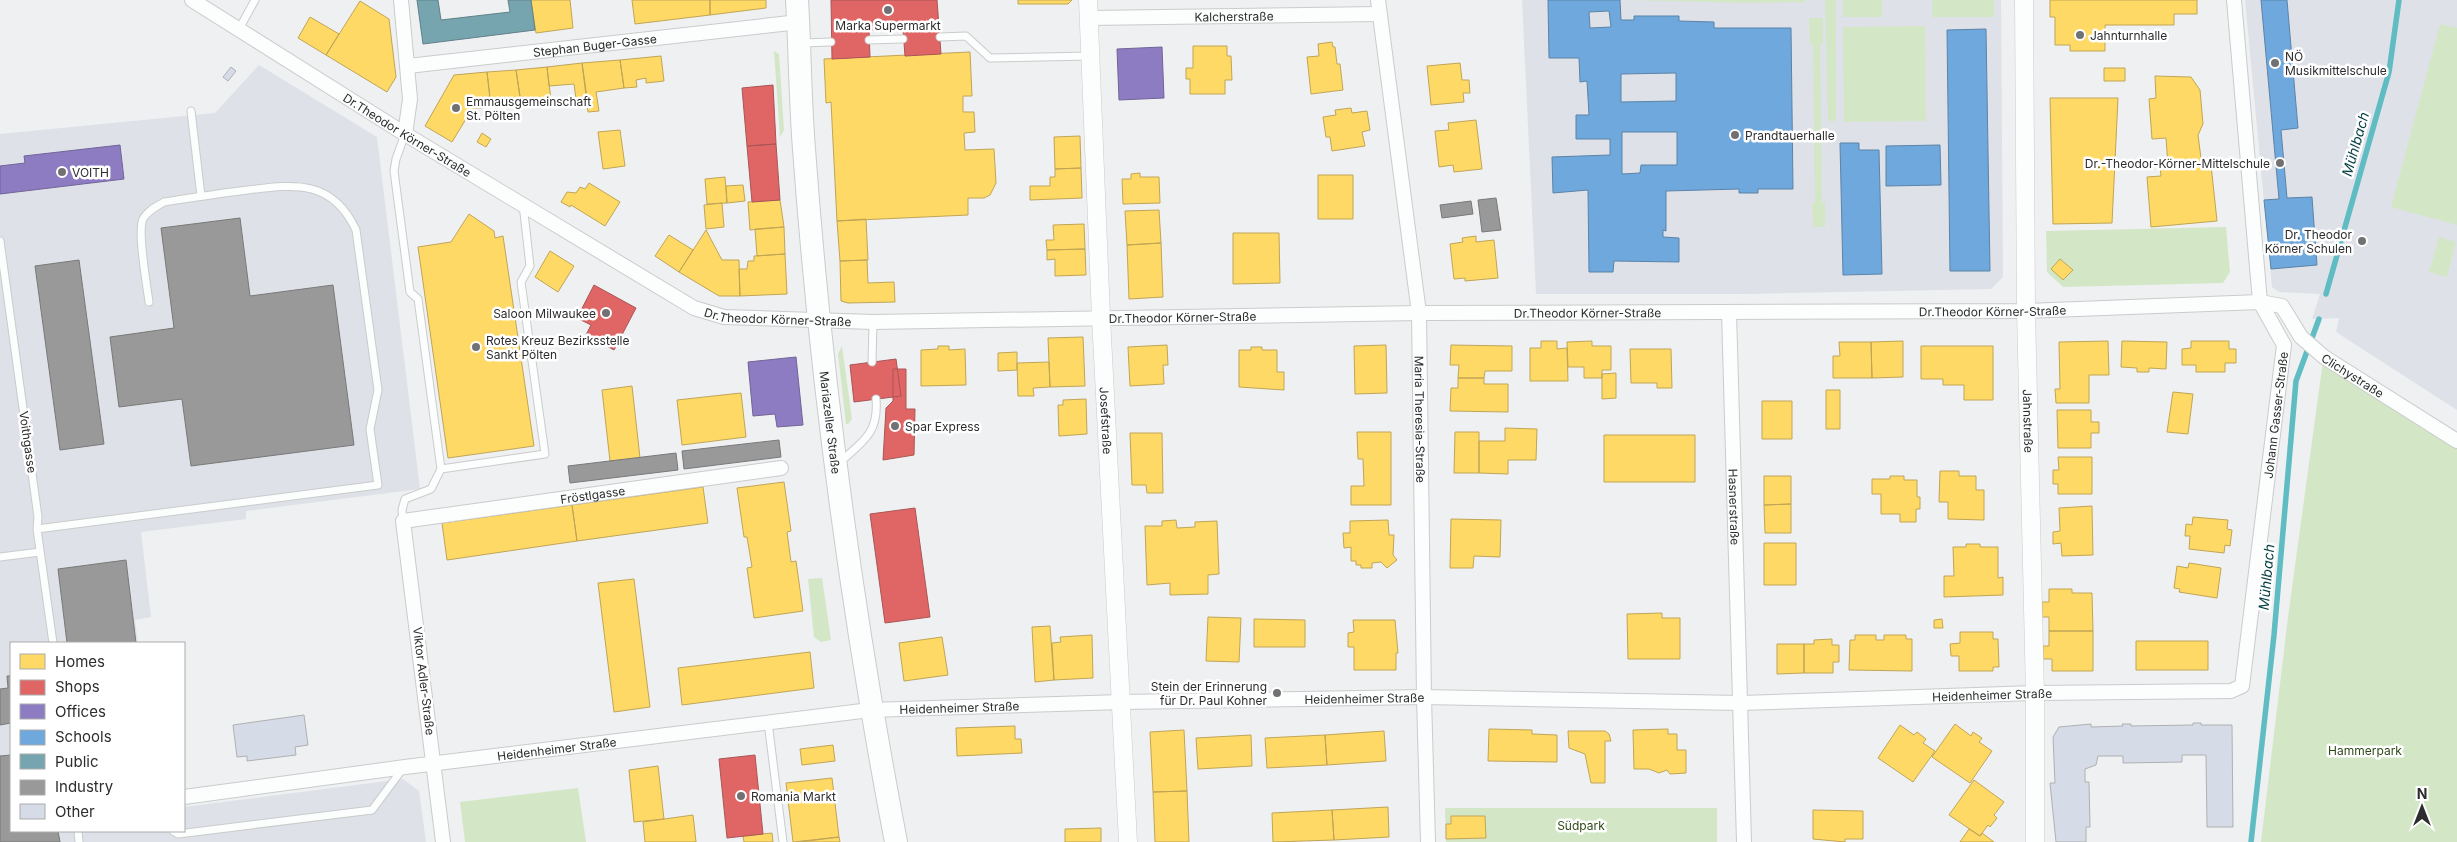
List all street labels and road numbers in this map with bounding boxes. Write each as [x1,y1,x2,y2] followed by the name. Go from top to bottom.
[1194,8,1274,24] street label: Kalcherstraße
[532,31,658,59] street label: Stephan Buger-Gasse
[341,90,474,180] street label: Dr.Theodor Körner-Straße
[1919,302,2067,319] street label: Dr.Theodor Körner-Straße
[703,304,852,329] street label: Dr.Theodor Körner-Straße
[1514,305,1661,320] street label: Dr.Theodor Körner-Straße
[1109,308,1256,326] street label: Dr.Theodor Körner-Straße
[2319,350,2387,401] street label: Clichystraße
[2260,351,2291,479] street label: Johann Gasser-Straße
[1412,356,1429,483] street label: Maria Theresia-Straße
[817,370,844,475] street label: Mariazeller Straße
[1097,386,1116,455] street label: Josefstraße
[2020,389,2037,453] street label: Jahnstraße
[16,410,40,474] street label: Voithgasse
[1726,468,1743,545] street label: Hasnerstraße
[559,482,626,506] street label: Fröstlgasse
[410,626,438,736] street label: Viktor Adler-Straße
[1932,685,2052,704] street label: Heidenheimer Straße
[1304,689,1424,706] street label: Heidenheimer Straße
[899,698,1020,717] street label: Heidenheimer Straße
[496,734,617,763] street label: Heidenheimer Straße

